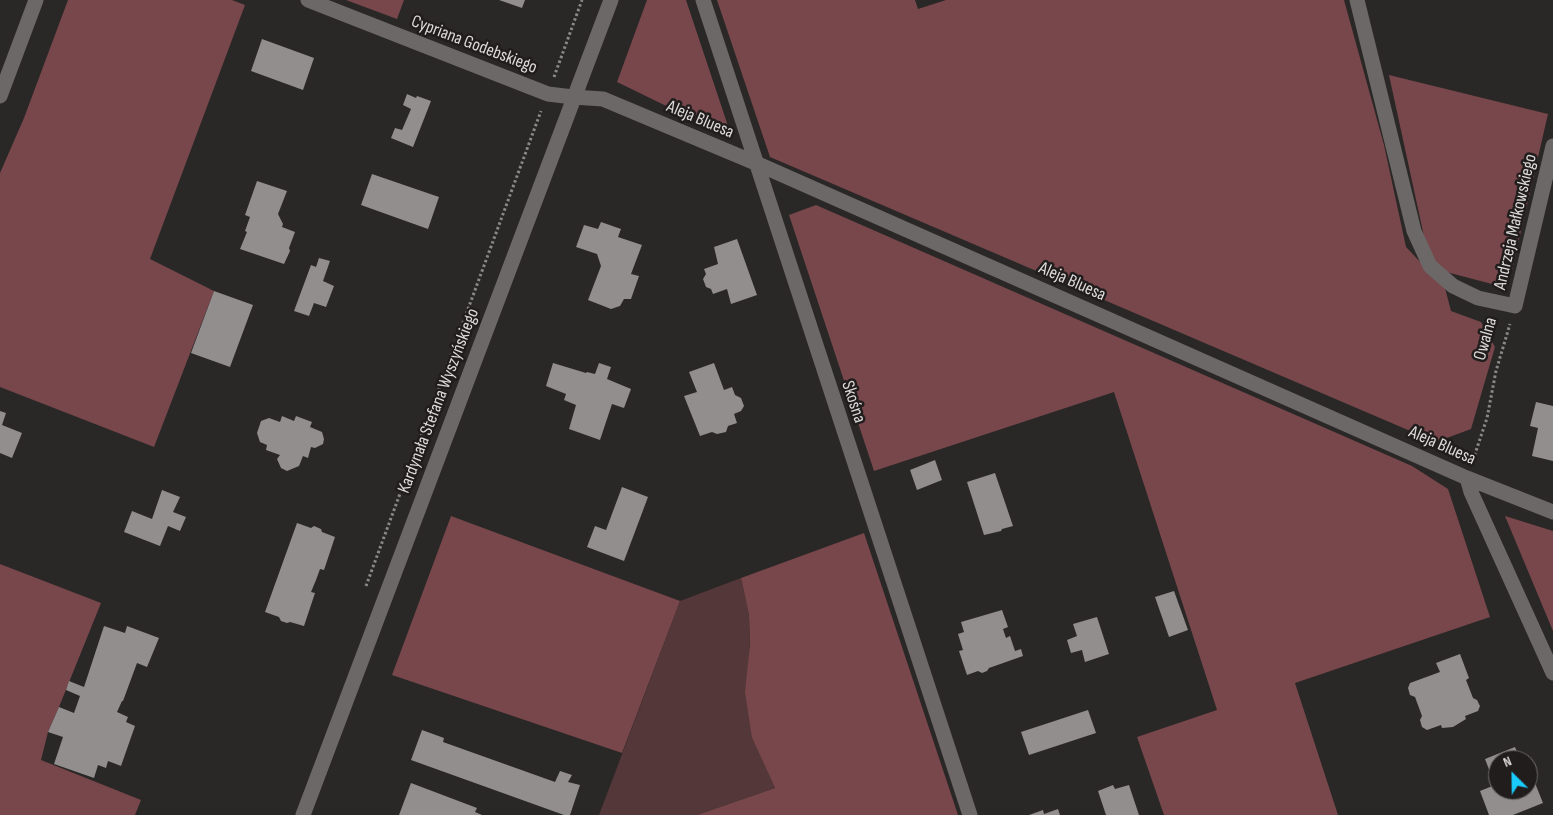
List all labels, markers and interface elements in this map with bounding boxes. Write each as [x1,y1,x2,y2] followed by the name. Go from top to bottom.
[408,11,540,79] street label: Cypriana Godebskiego
[663,96,737,144] street label: Aleja Bluesa
[1490,152,1542,292] street label: Andrzeja Małkowskiego
[1035,258,1109,306] street label: Aleja Bluesa
[394,306,484,496] street label: Kardynała Stefana Wyszyńskiego
[1470,315,1502,363] street label: Owalna
[836,378,870,426] street label: Skośna
[1405,422,1479,470] street label: Aleja Bluesa
[1488,750,1538,800] north arrow
[1501,752,1514,771] text: N

